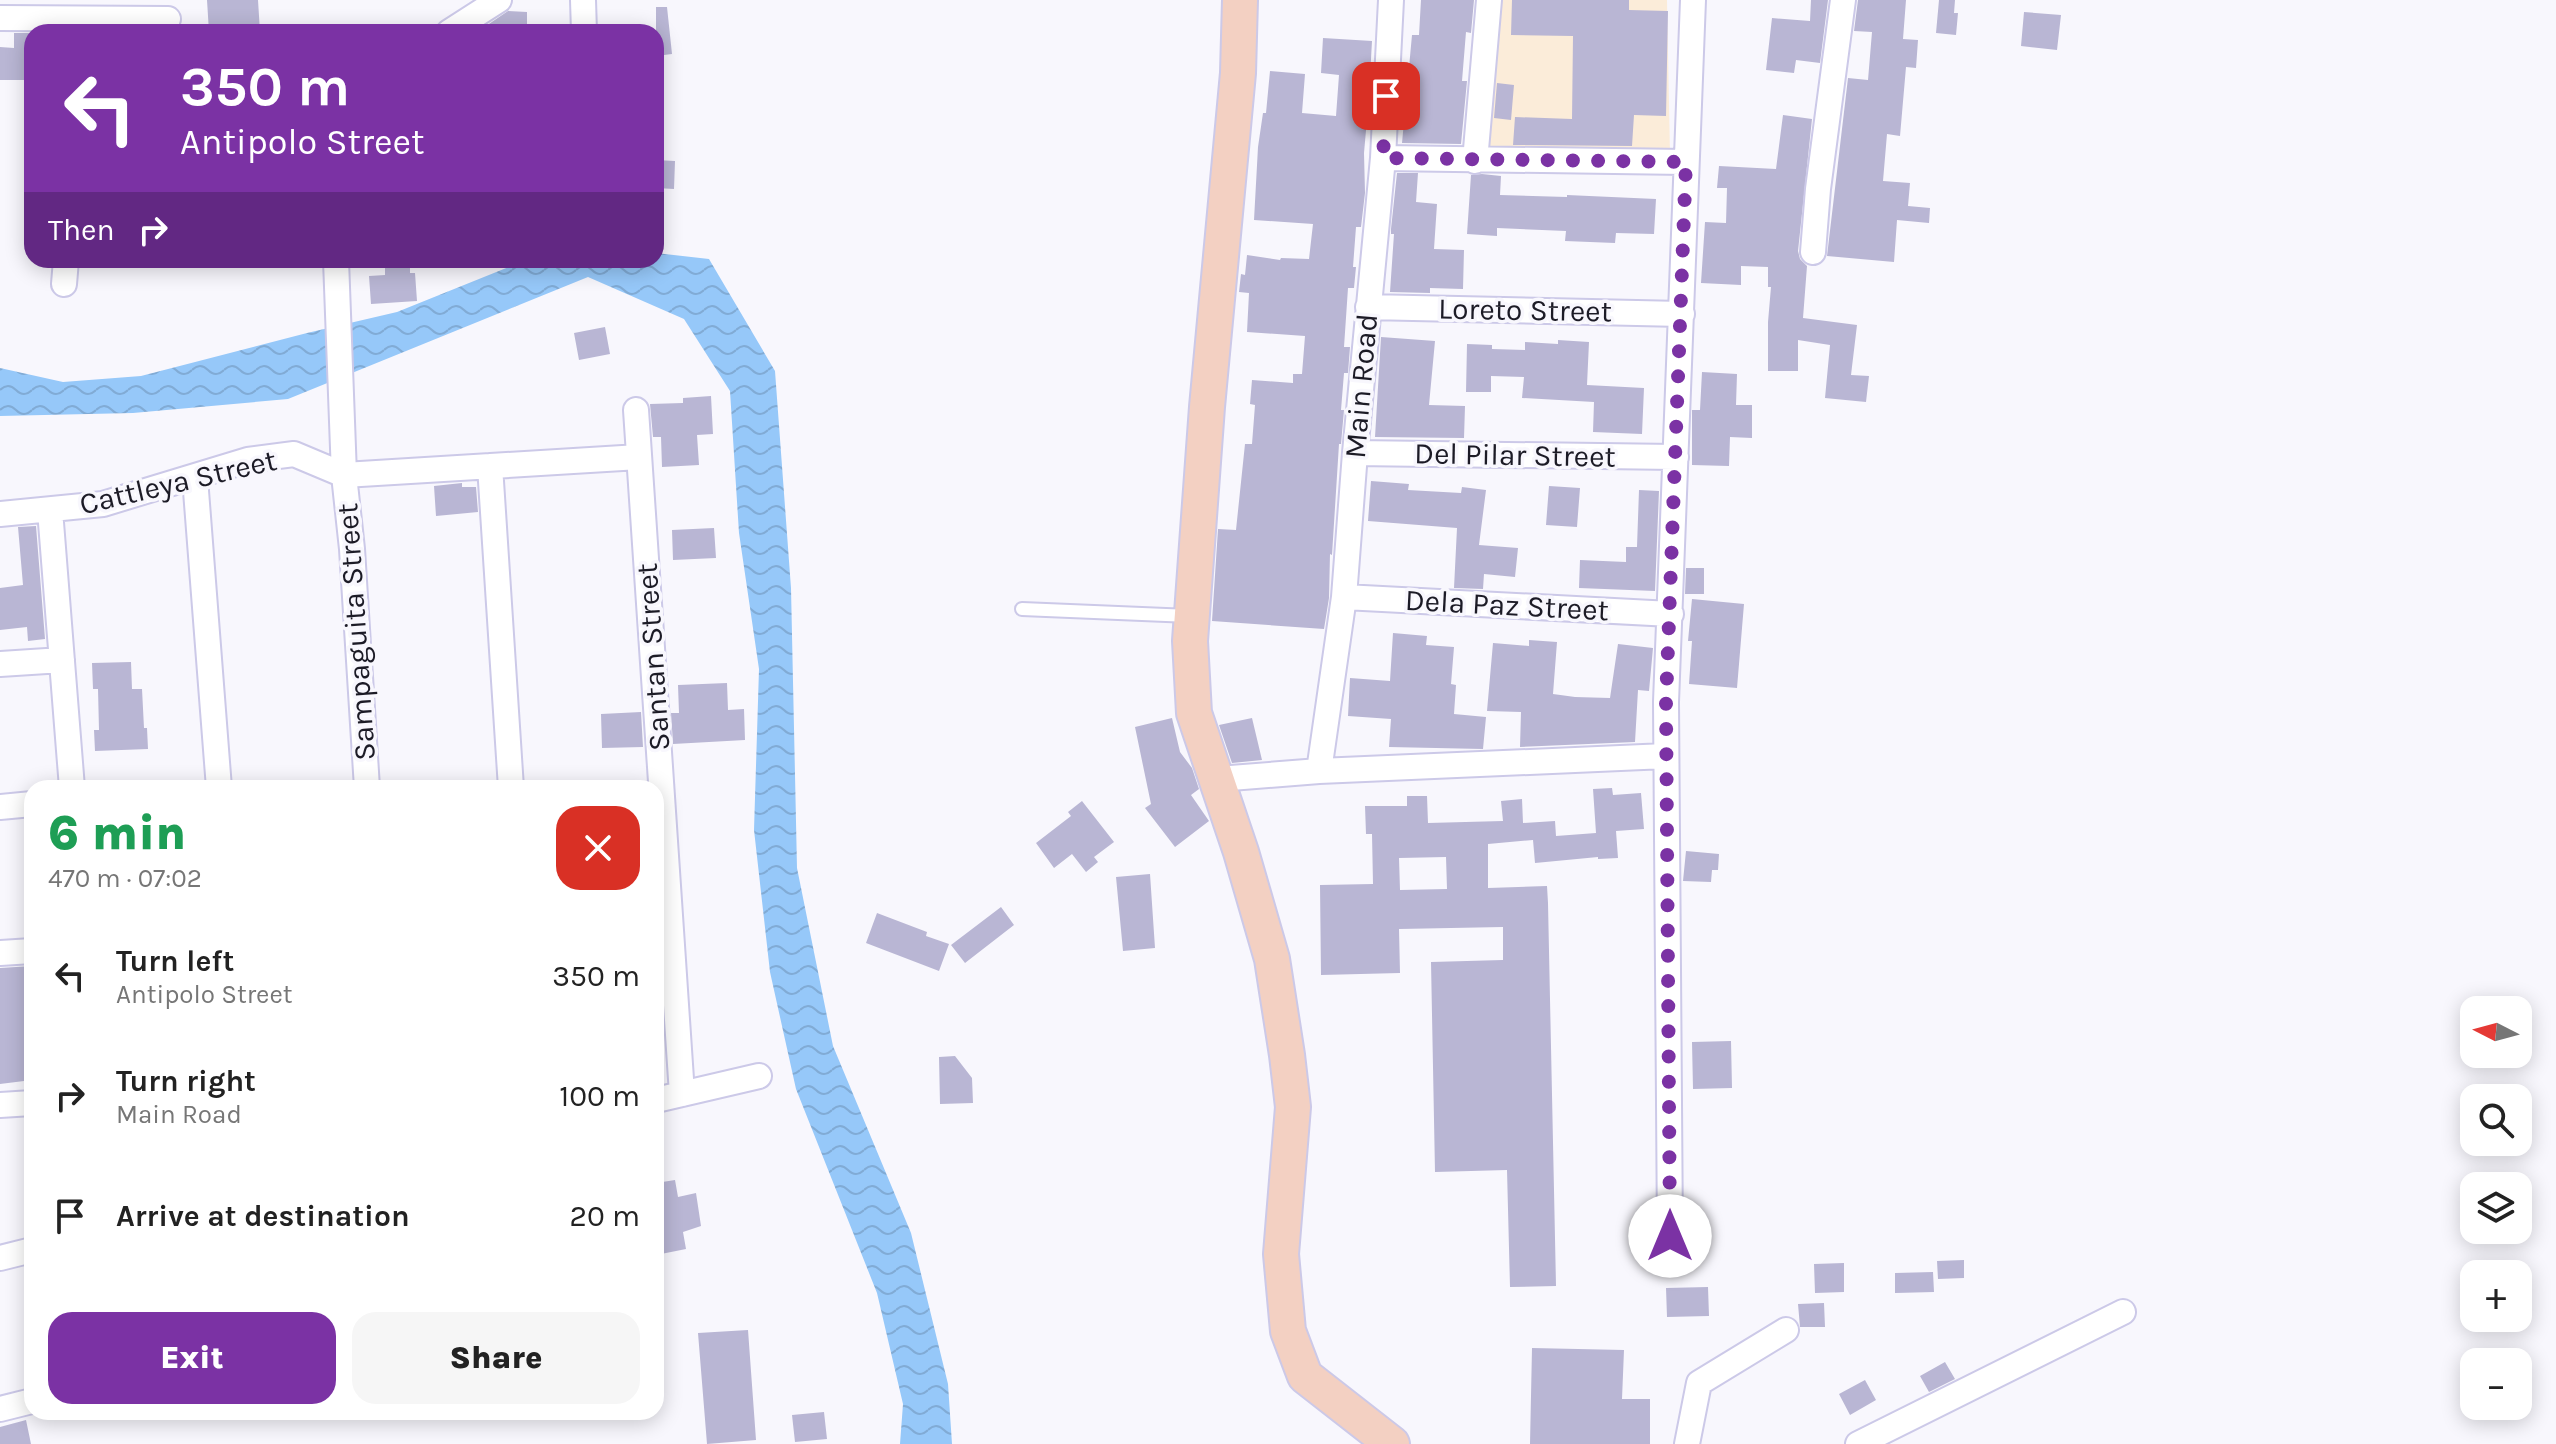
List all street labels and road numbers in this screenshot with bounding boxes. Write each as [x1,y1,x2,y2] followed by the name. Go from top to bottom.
[1438,290,1612,330] street label: Loreto Street
[1337,312,1385,460] street label: Main Road
[1414,435,1616,475] street label: Del Pilar Street
[76,442,280,522] street label: Cattleya Street
[329,502,383,762] street label: Sampaguita Street
[628,562,678,752] street label: Santan Street
[1404,582,1610,628] street label: Dela Paz Street

